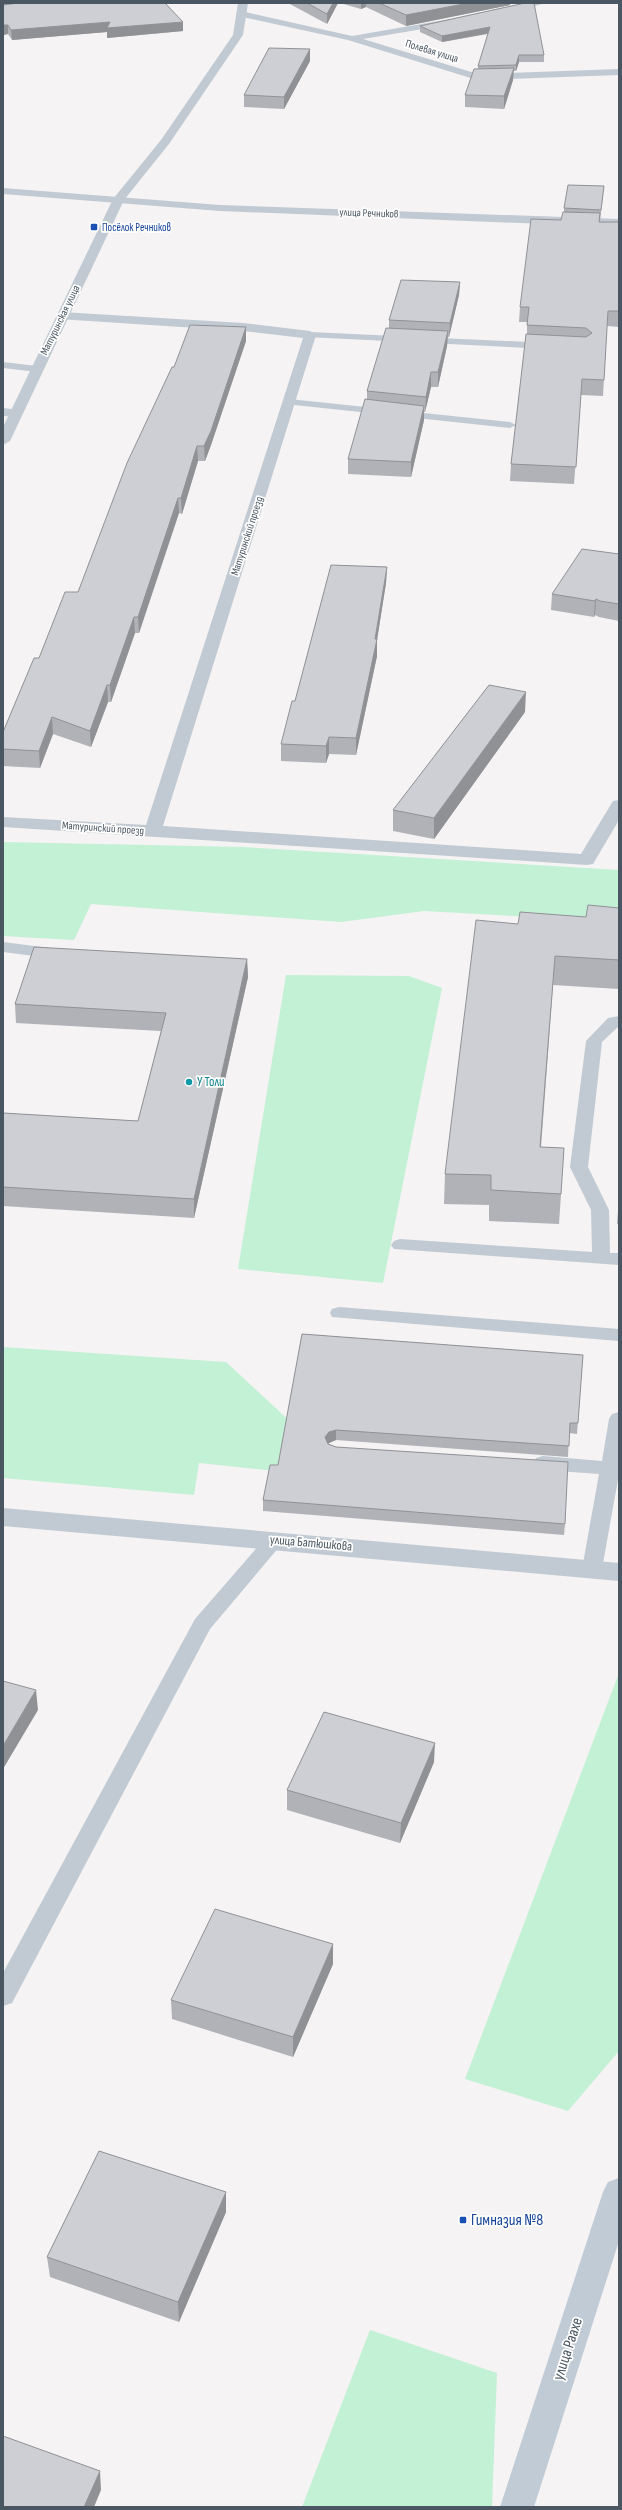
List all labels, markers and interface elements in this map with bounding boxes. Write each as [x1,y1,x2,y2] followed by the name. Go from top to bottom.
[404,37,460,65] street label: Полевая улица
[339,205,399,221] street label: улица Речников
[102,221,172,234] place label: Посёлок Речников
[89,222,99,232] marker: Посёлок Речников
[37,283,83,357] street label: Матуринская улица
[228,495,266,577] street label: Матуринский проезд
[62,819,144,837] street label: Матуринский проезд
[197,1074,224,1090] place label: У Толи
[184,1077,194,1087] marker: У Толи
[269,1531,353,1555] street label: улица Батюшкова
[471,2211,543,2230] place label: Гимназия №8
[458,2215,468,2225] marker: Гимназия №8
[549,2315,587,2383] street label: улица Раахе

